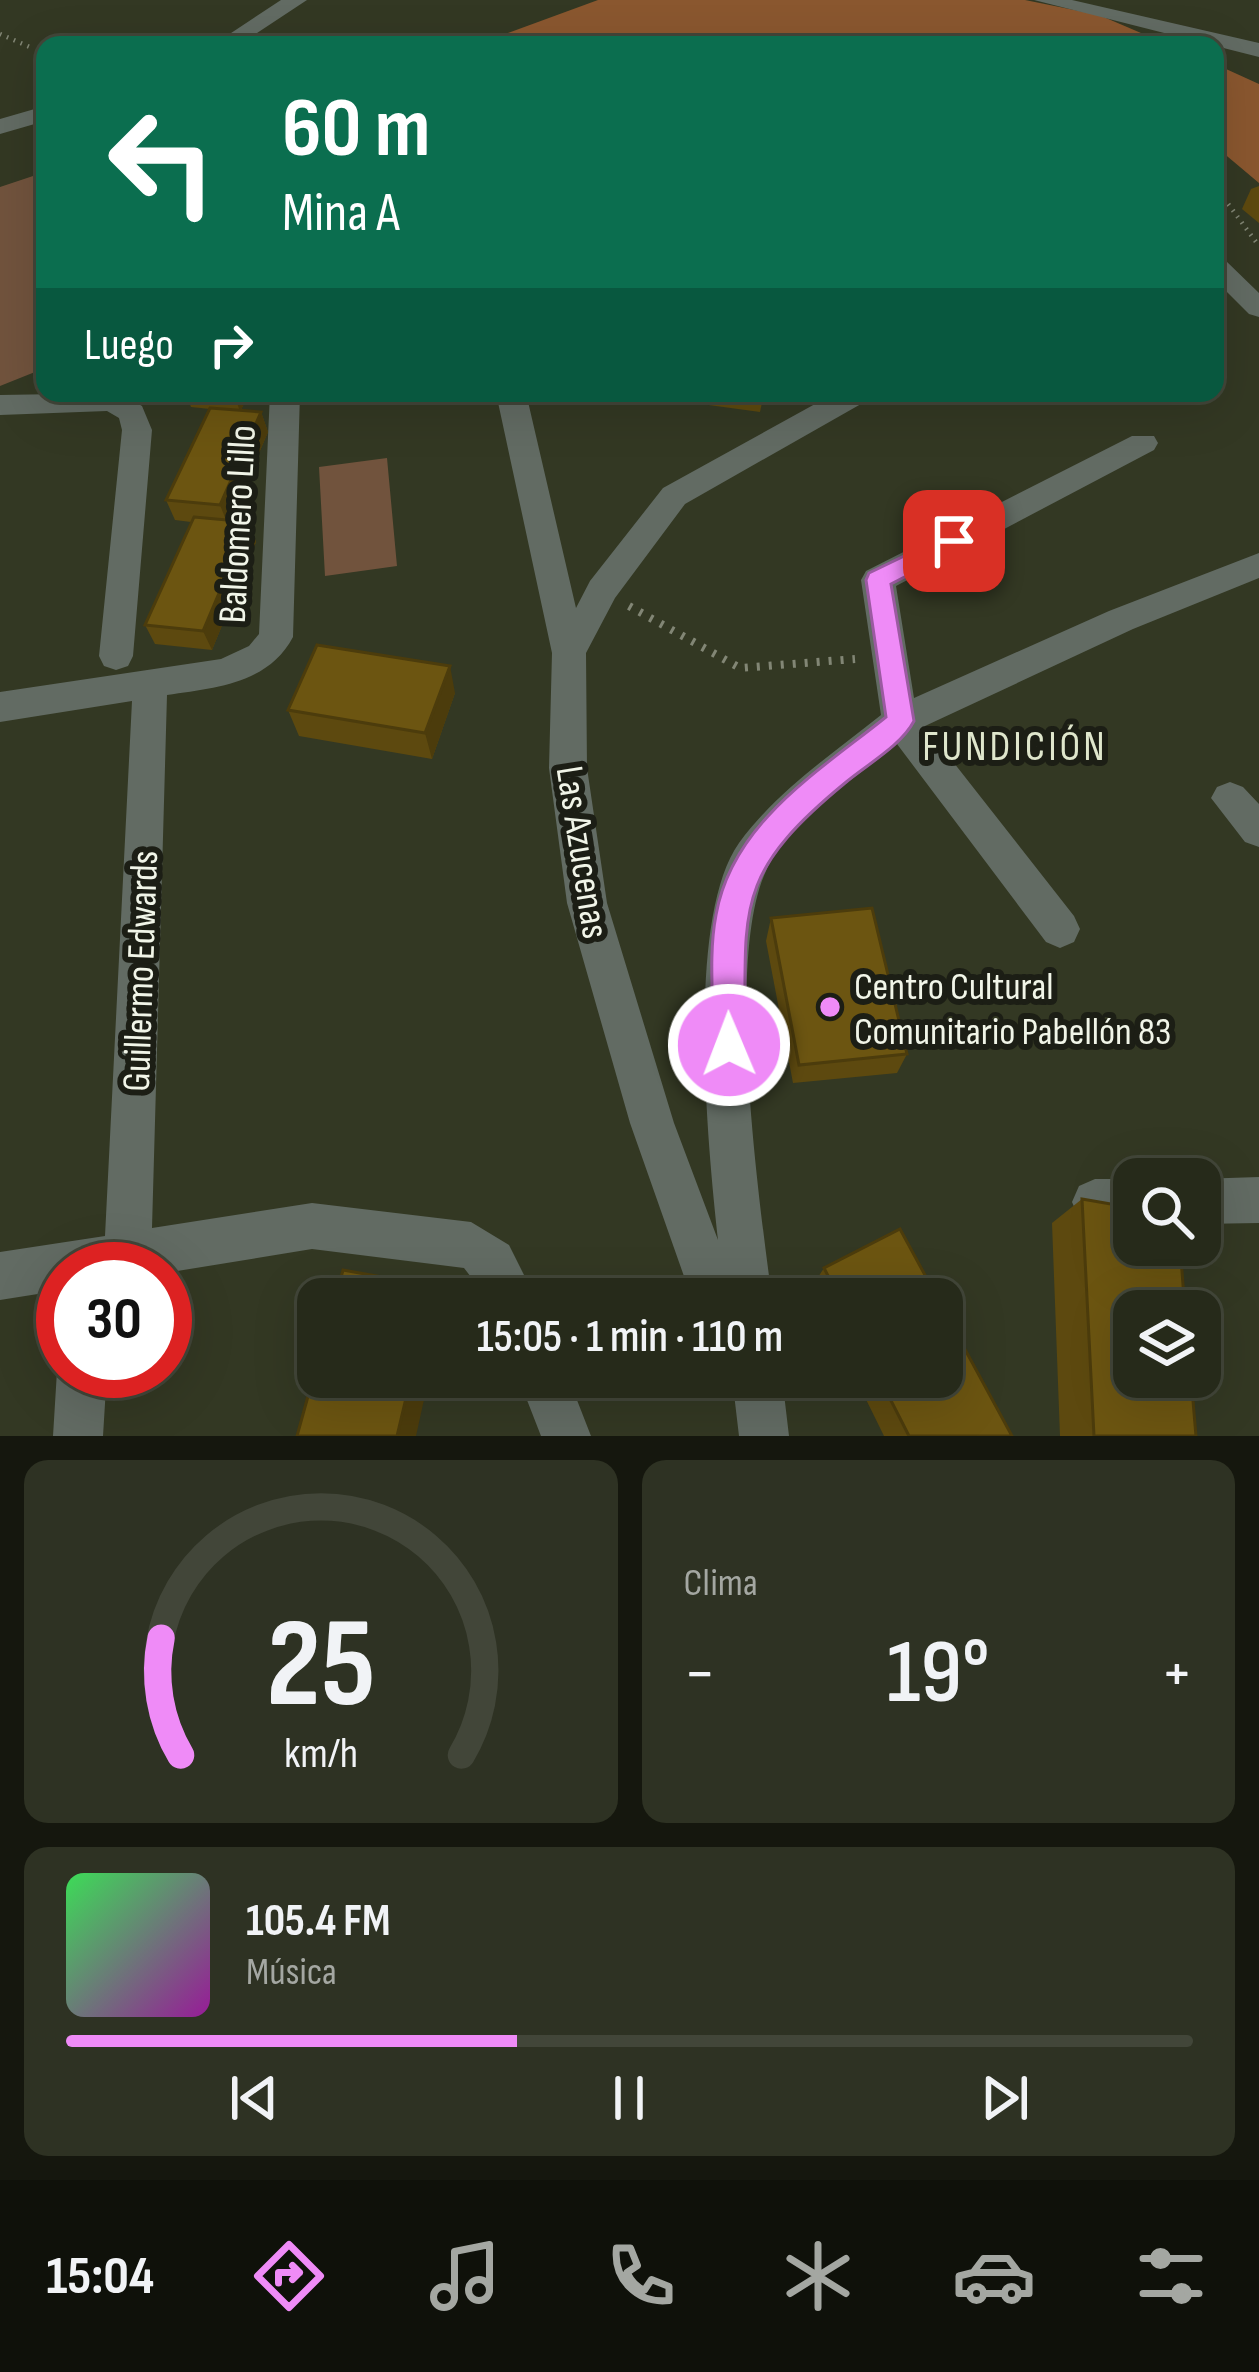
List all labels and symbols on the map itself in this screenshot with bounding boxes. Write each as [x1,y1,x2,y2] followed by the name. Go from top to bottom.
[210,424,267,624] street label: Baldomero Lillo
[903,490,1005,592] pin
[922,722,1108,773] district label: FUNDICIÓN
[545,763,618,942] street label: Las Azucenas
[114,850,169,1092] street label: Guillermo Edwards
[854,964,1171,1056] place label: Centro Cultural Comunitario Pabellón 83
[666,982,792,1108] position arrow
[817,994,843,1020] marker: Centro Cultural Comunitario Pabellón 83
[36,1242,192,1398] speed limit sign: 30

